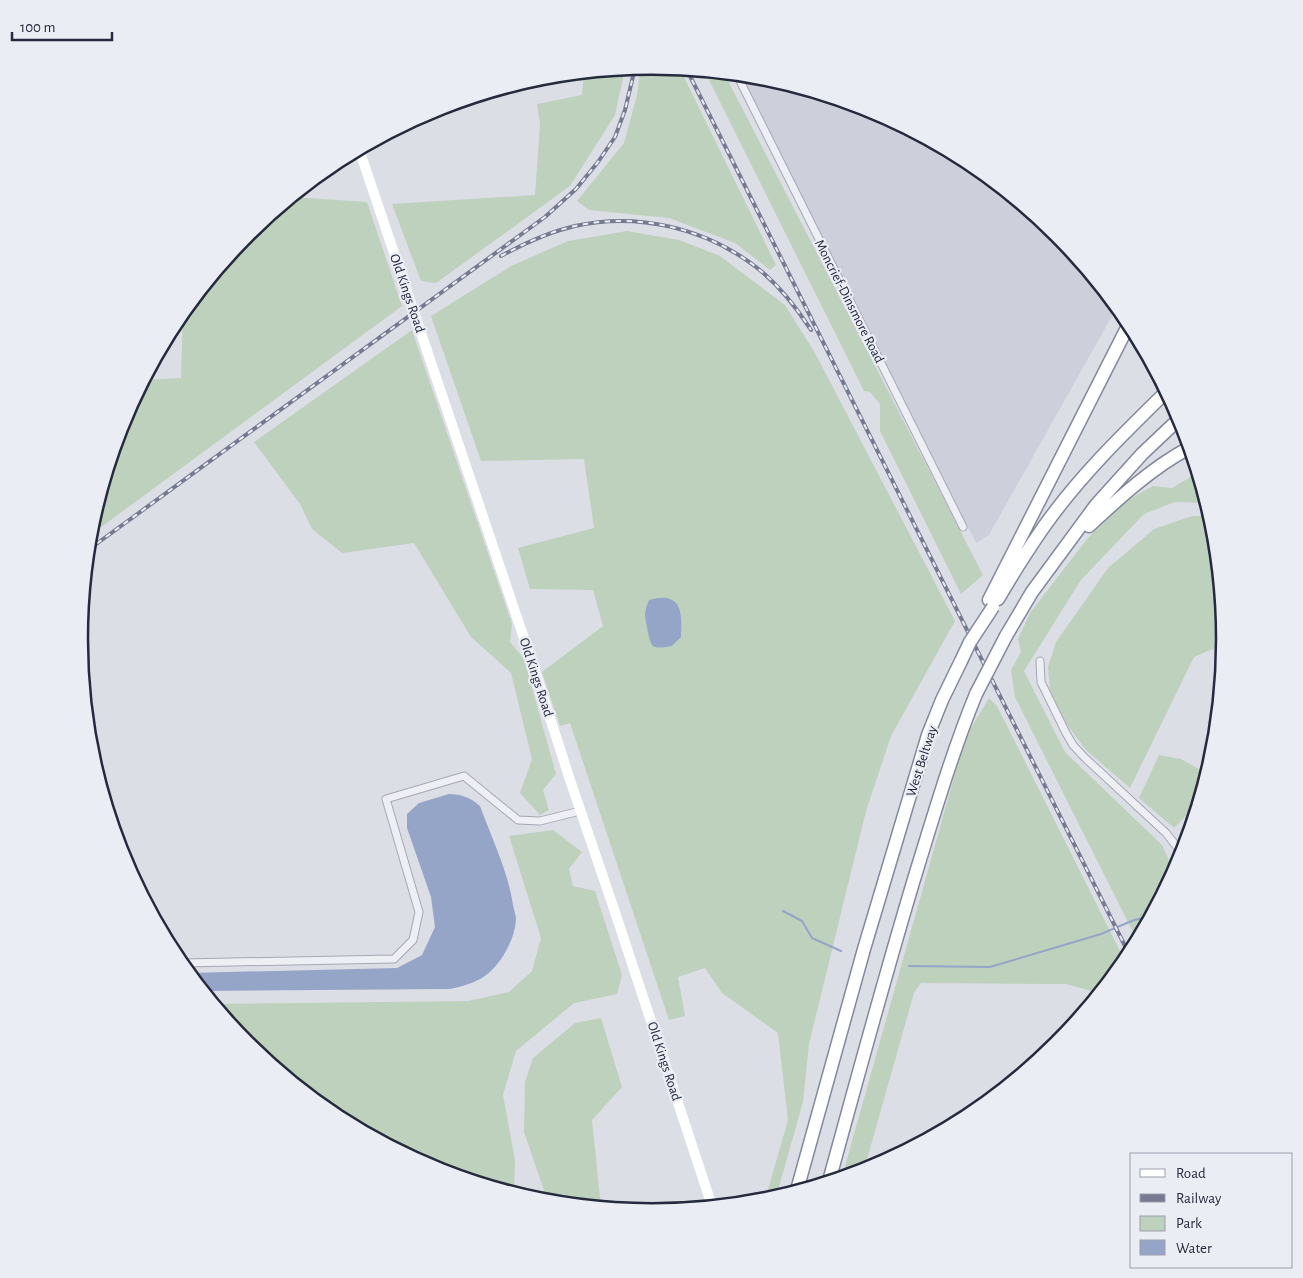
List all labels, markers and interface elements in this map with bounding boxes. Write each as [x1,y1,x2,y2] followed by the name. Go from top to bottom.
[12,10,112,42] scale bar
[20,20,55,35] text: 100 m
[812,238,886,365] street label: Moncrief-Dinsmore Road
[387,252,427,335] street label: Old Kings Road
[517,636,555,719] street label: Old Kings Road
[904,724,940,798] street label: West Beltway
[645,1020,683,1103] street label: Old Kings Road
[1130,1153,1293,1268] legend
[1176,1166,1206,1181] text: Road
[1176,1191,1222,1206] text: Railway
[1176,1216,1202,1231] text: Park
[1176,1241,1212,1256] text: Water

